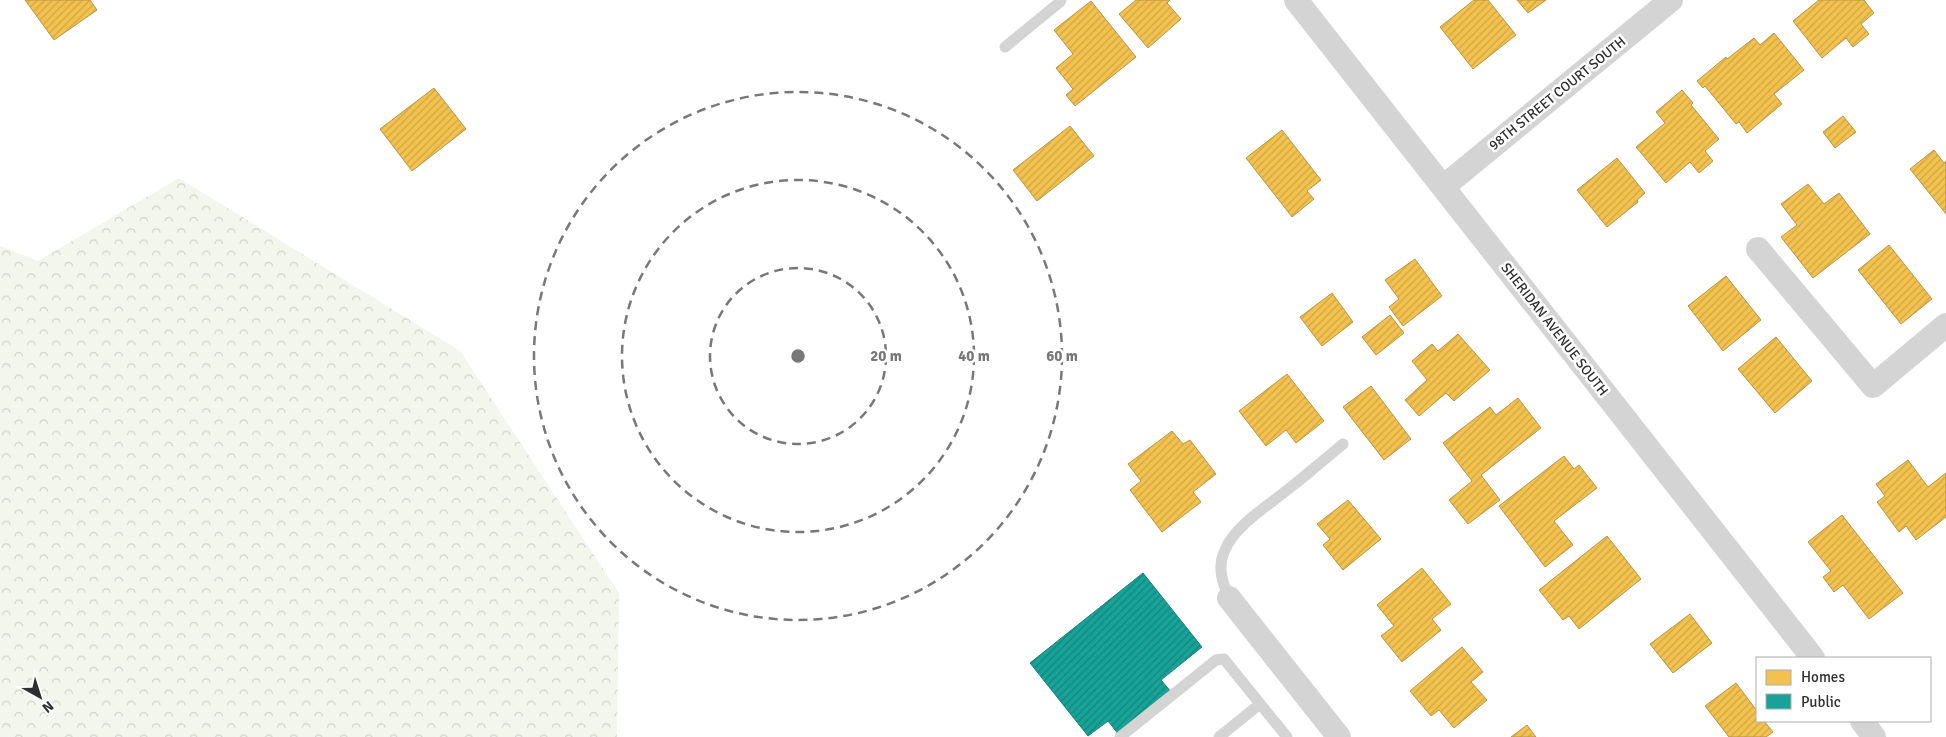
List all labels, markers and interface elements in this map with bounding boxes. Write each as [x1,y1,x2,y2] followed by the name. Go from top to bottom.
[1486,33,1629,154] street label: 98TH STREET COURT SOUTH
[1497,259,1612,399] street label: SHERIDAN AVENUE SOUTH
[789,347,807,365] centre of rings
[870,347,902,365] text: 20 m
[958,347,990,365] text: 40 m
[1046,347,1078,365] text: 60 m
[1756,657,1931,722] legend
[1801,668,1845,686] text: Homes
[15,672,65,722] north arrow
[1801,693,1841,711] text: Public
[39,697,57,716] text: N

